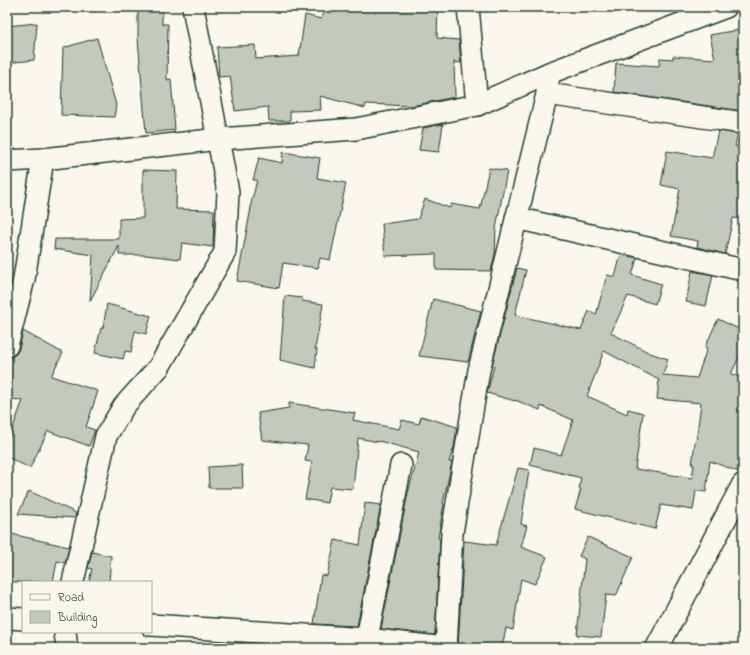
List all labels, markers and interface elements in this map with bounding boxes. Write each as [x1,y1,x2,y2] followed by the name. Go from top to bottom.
[22,581,152,633] legend
[58,589,84,607] text: Road
[57,609,97,628] text: Building

